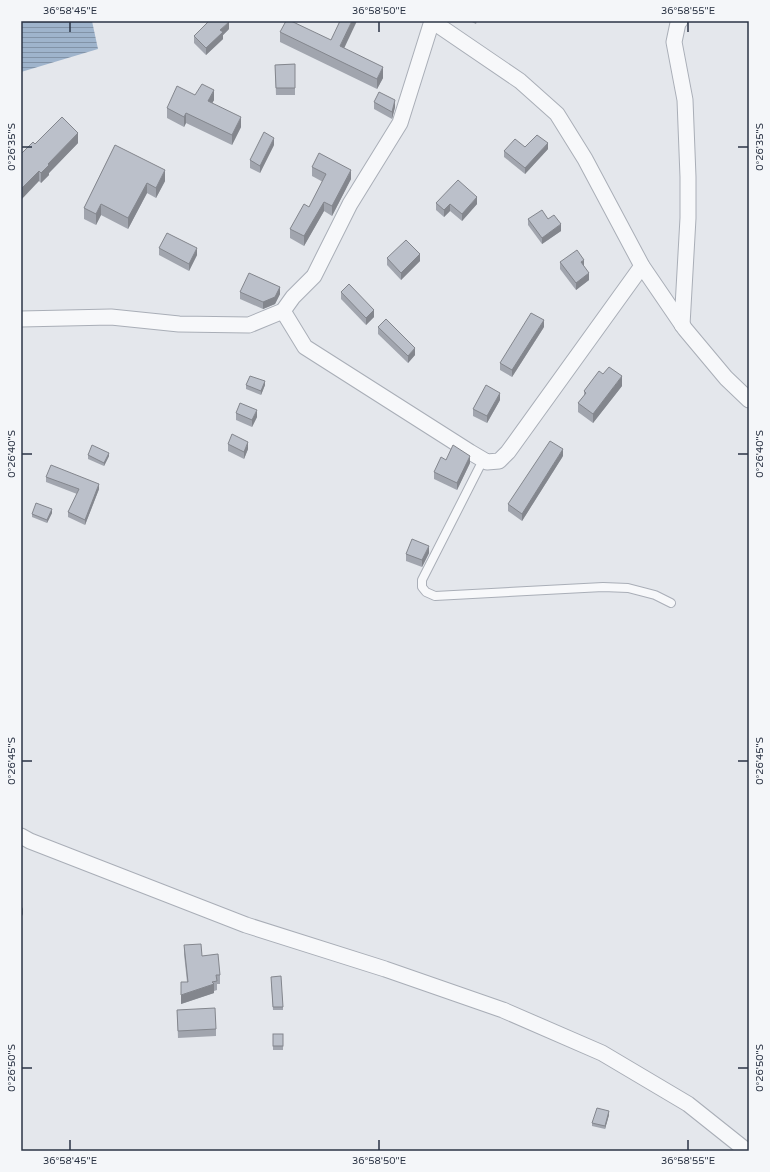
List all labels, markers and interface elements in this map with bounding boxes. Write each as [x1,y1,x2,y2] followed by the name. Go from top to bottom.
[43,5,97,17] text: 36°58'45"E
[352,5,406,17] text: 36°58'50"E
[661,5,715,17] text: 36°58'55"E
[6,123,18,171] text: 0°26'35"S
[754,123,766,171] text: 0°26'35"S
[6,430,18,478] text: 0°26'40"S
[754,430,766,478] text: 0°26'40"S
[6,737,18,785] text: 0°26'45"S
[754,737,766,785] text: 0°26'45"S
[6,1044,18,1092] text: 0°26'50"S
[754,1044,766,1092] text: 0°26'50"S
[43,1155,97,1167] text: 36°58'45"E
[352,1155,406,1167] text: 36°58'50"E
[661,1155,715,1167] text: 36°58'55"E

